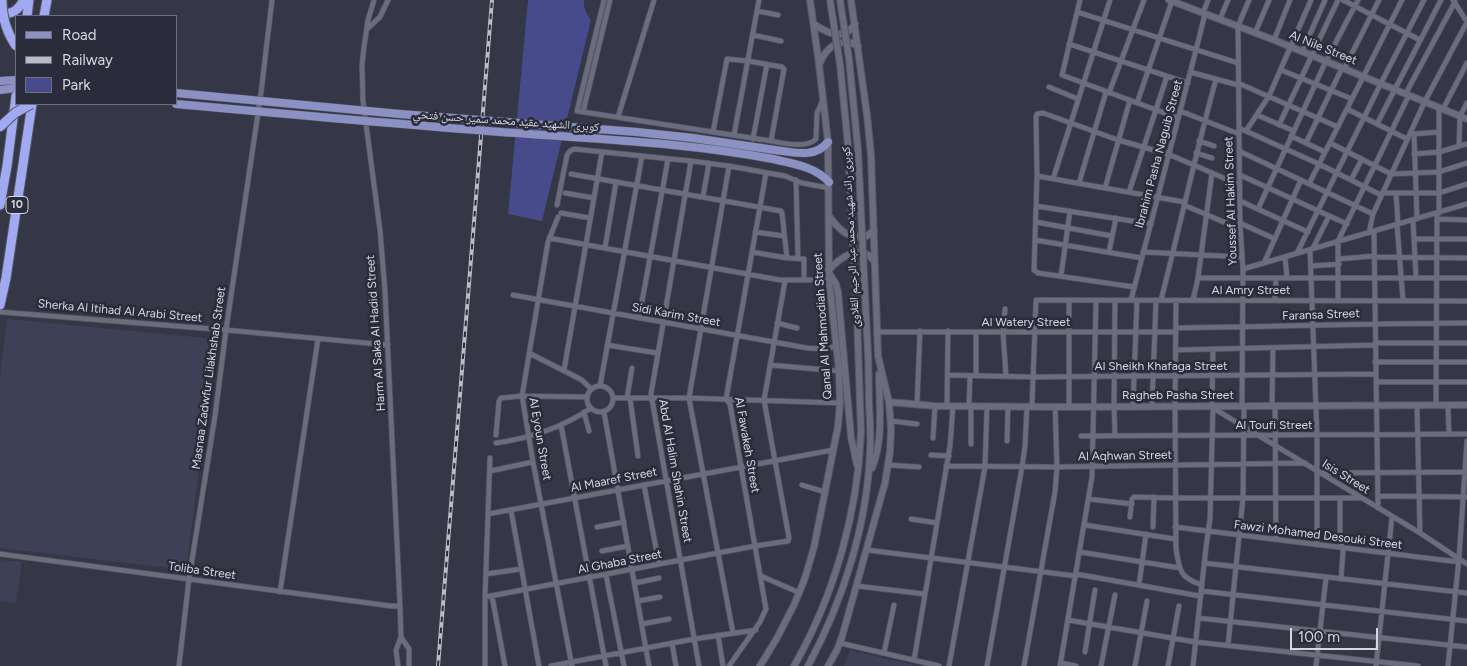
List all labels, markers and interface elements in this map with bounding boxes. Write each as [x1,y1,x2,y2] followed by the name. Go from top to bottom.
[15,15,178,105] legend
[62,26,97,44] text: Road
[1287,28,1359,68] street label: Al Nile Street
[62,51,113,69] text: Railway
[62,76,91,94] text: Park
[1132,78,1186,230] street label: Ibrahim Pasha Naguib Street
[412,107,600,135] street label: كوبرى الشهيد عقيد محمد سمير حسن فتحي
[1222,136,1240,266] street label: Youssef Al Hakim Street
[839,146,863,328] street label: كوبرى رائد شهيد محمد عبد الرحيم القلاوى
[6,196,28,214] road number: 10
[811,252,835,400] street label: Qanal Al Mahmodiah Street
[363,254,389,412] street label: Harm Al Saka Al Hadid Street
[1212,283,1290,297] street label: Al Amry Street
[189,286,229,470] street label: Masnaa Zadwfur Lilakhshab Street
[37,297,203,325] street label: Sherka Al Itihad Al Arabi Street
[630,300,722,330] street label: Sidi Karim Street
[1282,306,1360,324] street label: Faransa Street
[982,315,1070,329] street label: Al Watery Street
[1095,359,1227,373] street label: Al Sheikh Khafaga Street
[1122,388,1234,402] street label: Ragheb Pasha Street
[526,396,554,482] street label: Al Eyoun Street
[731,396,763,494] street label: Al Fawakeh Street
[655,398,695,544] street label: Abd Al Halim Shahin Street
[1235,418,1313,432] street label: Al Toufi Street
[1078,448,1172,464] street label: Al Aqhwan Street
[1319,457,1373,497] street label: Isis Street
[570,465,658,495] street label: Al Maaref Street
[1233,518,1403,552] street label: Fawzi Mohamed Desouki Street
[577,547,663,577] street label: Al Ghaba Street
[167,559,237,583] street label: Toliba Street
[1292,618,1380,650] scale bar
[1298,628,1340,646] text: 100 m

